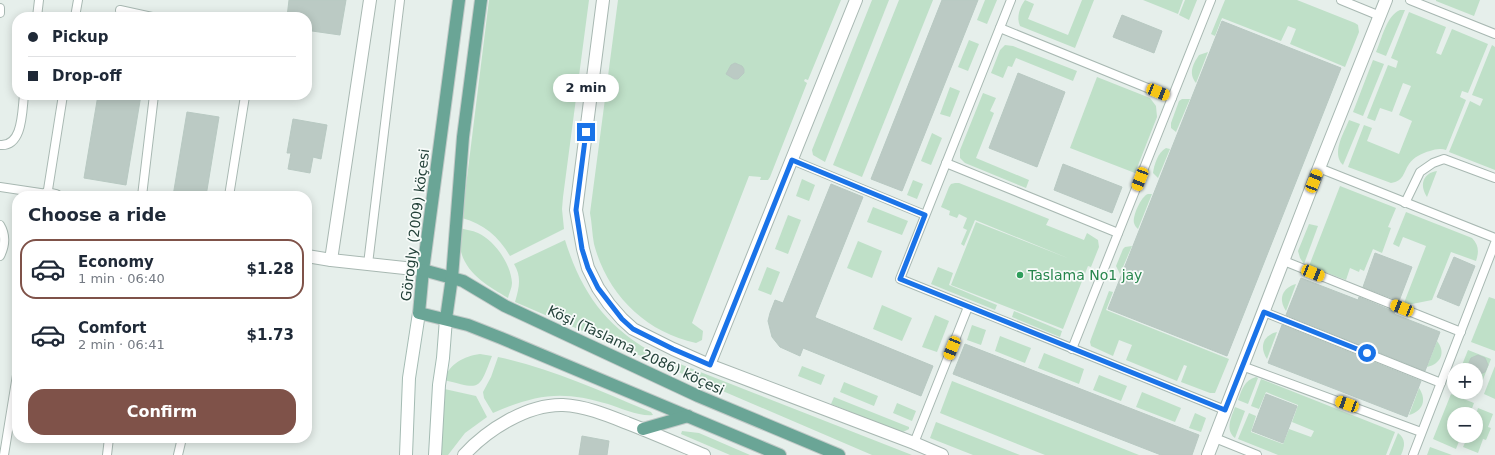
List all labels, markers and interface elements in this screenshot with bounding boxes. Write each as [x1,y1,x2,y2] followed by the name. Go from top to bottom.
[52,28,108,46] text: Pickup
[52,67,122,85] text: Drop-off
[553,74,619,102] callout: 2 min
[566,80,606,95] text: 2 min
[1145,82,1171,102] car
[577,123,595,141] route end
[398,148,432,302] street label: Görogly (2009) köçesi
[1130,166,1150,192] car
[1304,168,1324,194] car
[28,204,167,225] text: Choose a ride
[30,251,66,287] icon: car
[78,253,154,271] text: Economy
[247,260,294,278] text: $1.28
[1300,263,1326,283] car
[1027,267,1142,283] place label: Taslama No1 jay
[1015,270,1025,280] marker: Taslama No1 jay
[78,271,165,286] text: 1 min · 06:40
[1389,298,1415,318] car
[545,302,727,398] street label: Köşi (Taslama, 2086) köçesi
[30,317,66,353] icon: car
[78,319,146,337] text: Comfort
[247,326,294,344] text: $1.73
[942,335,962,361] car
[78,337,165,352] text: 2 min · 06:41
[1358,344,1376,362] route start
[1447,363,1483,443] map controls
[1447,363,1483,399] button: +
[28,389,296,435] button: Confirm
[1334,394,1360,414] car
[1447,407,1483,443] button: −

